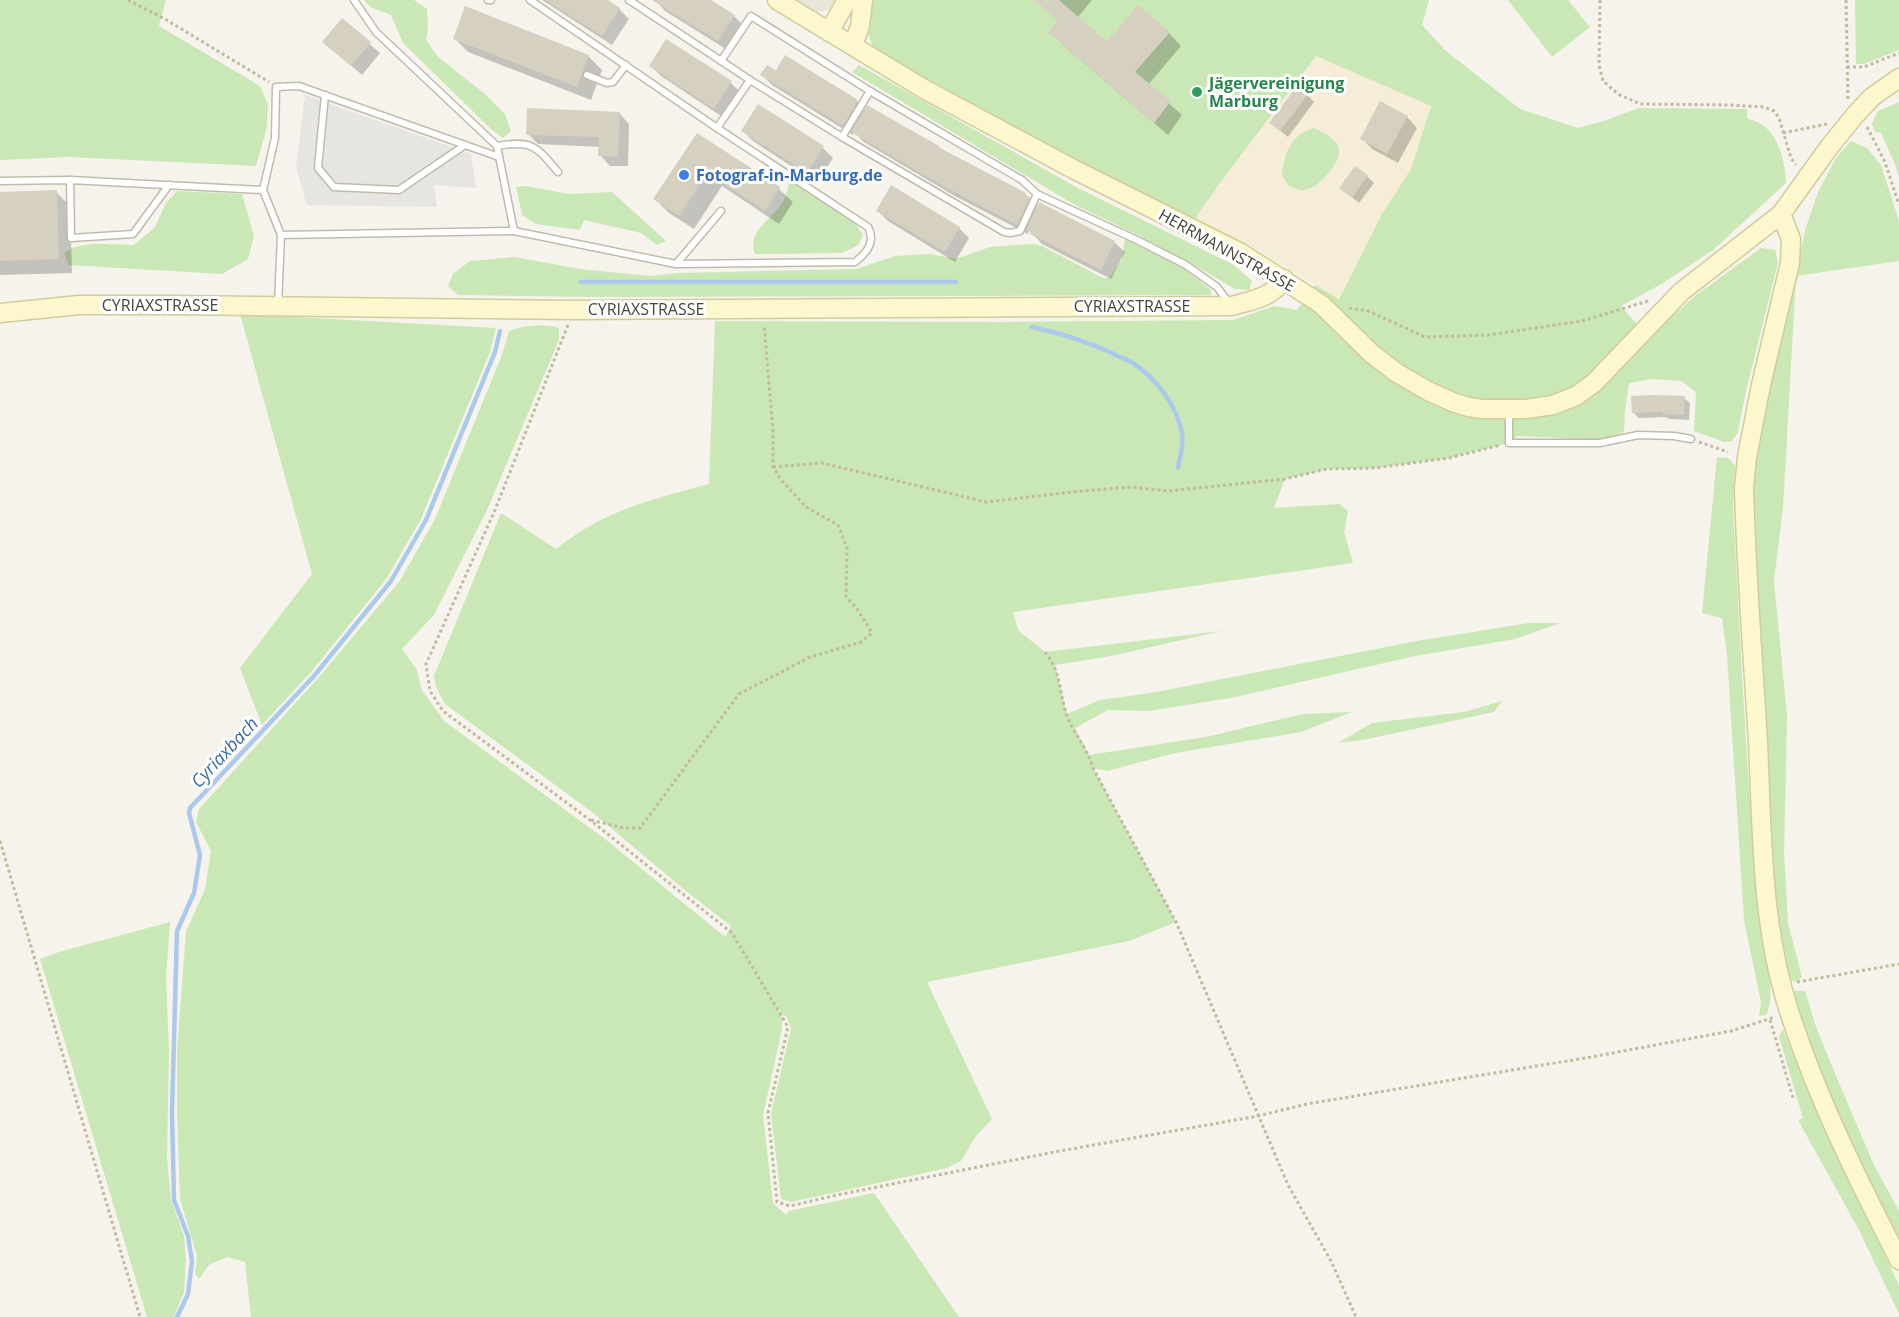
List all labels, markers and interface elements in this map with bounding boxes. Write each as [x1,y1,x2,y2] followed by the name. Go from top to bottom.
[1207,72,1344,112] place label: Jägervereinigung Marburg
[1190,85,1204,99] marker: Jägervereinigung Marburg
[696,164,883,186] place label: Fotograf-in-Marburg.de
[677,168,691,182] marker: Fotograf-in-Marburg.de
[1155,203,1299,297] street label: HERRMANNSTRASSE
[102,294,218,316] street label: CYRIAXSTRASSE
[1074,295,1190,317] street label: CYRIAXSTRASSE
[588,298,704,320] street label: CYRIAXSTRASSE
[185,711,263,793] water label: Cyriaxbach

